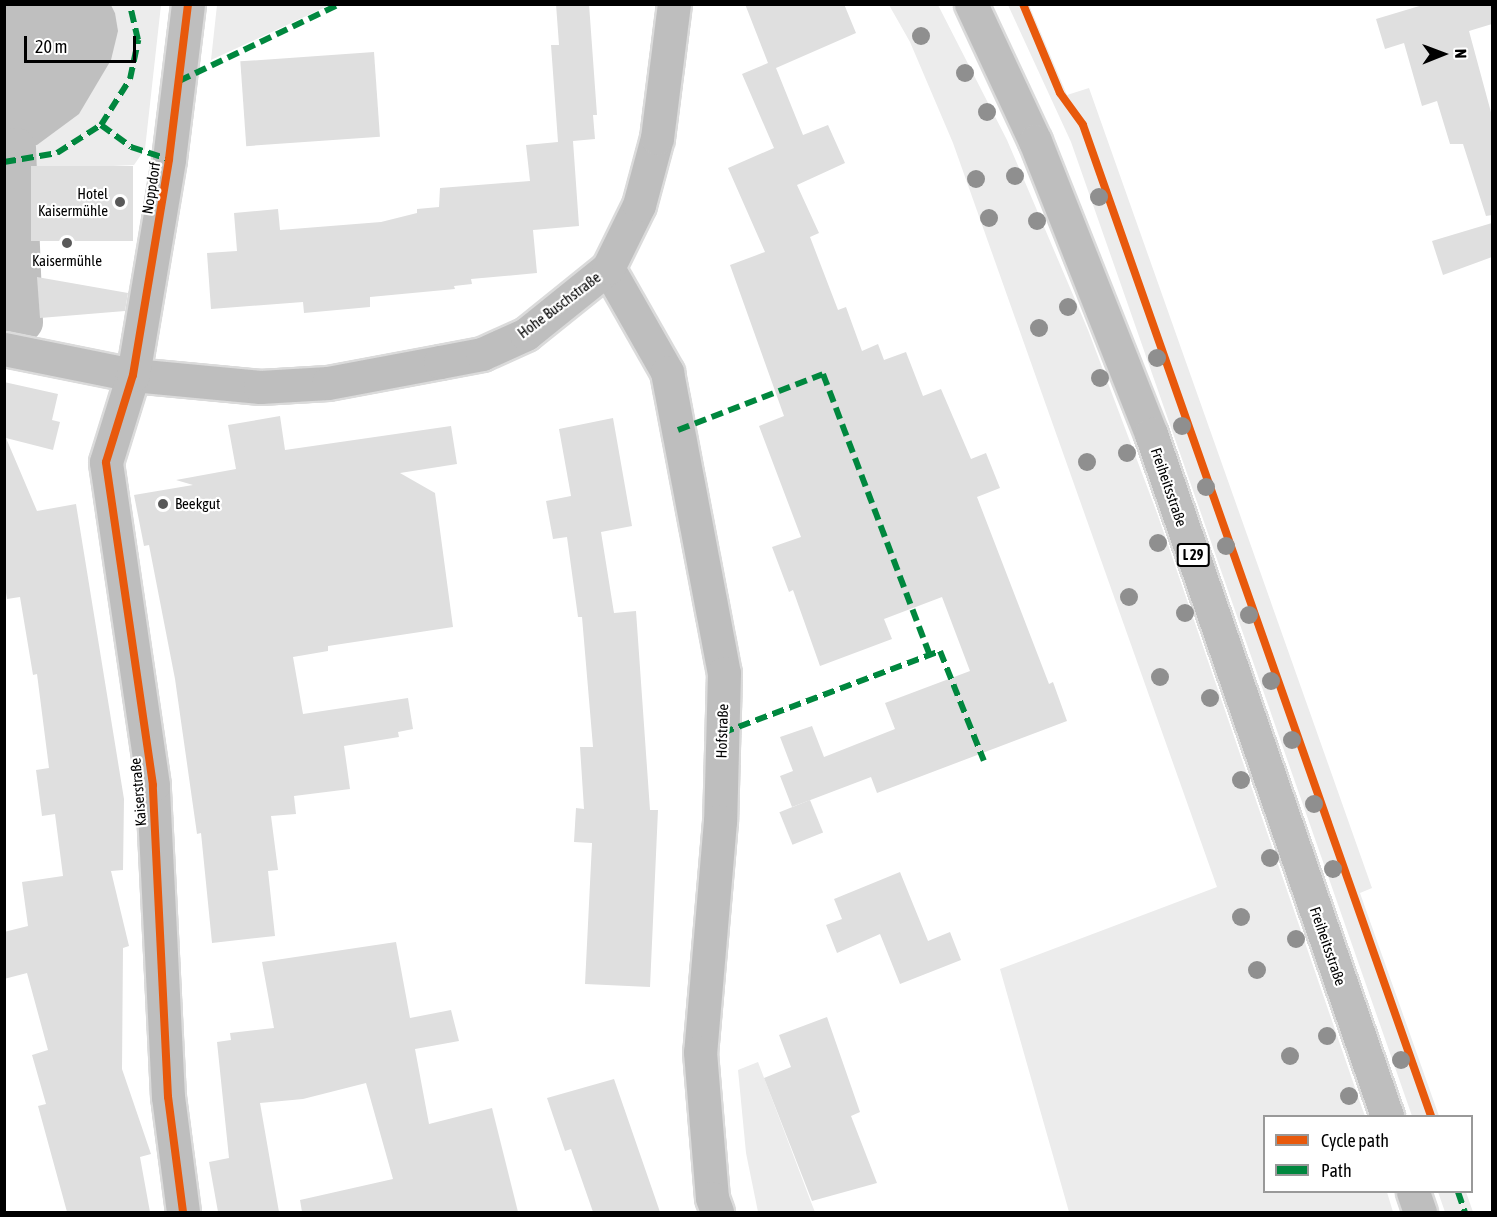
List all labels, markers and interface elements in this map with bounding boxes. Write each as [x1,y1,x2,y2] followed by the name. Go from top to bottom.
[27,24,140,62] scale bar
[1413,24,1473,84] north arrow
[35,36,67,57] text: 20 m
[1452,49,1470,59] text: N
[138,161,164,215] street label: Noppdorf
[38,184,108,219] place label: Hotel Kaisermühle
[113,195,127,209] marker: Hotel Kaisermühle
[60,236,74,250] marker: Kaisermühle
[32,252,102,270] place label: Kaisermühle
[514,268,604,342] street label: Hohe Buschstraße
[1147,445,1191,529] street label: Freiheitsstraße
[175,495,220,513] place label: Beekgut
[156,497,170,511] marker: Beekgut
[1176,544,1210,566] road number: L 29
[712,703,732,759] street label: Hofstraße
[126,757,150,827] street label: Kaiserstraße
[1306,904,1350,988] street label: Freiheitsstraße
[1263,1115,1473,1193] legend
[1321,1130,1389,1151] text: Cycle path
[1321,1160,1352,1181] text: Path

